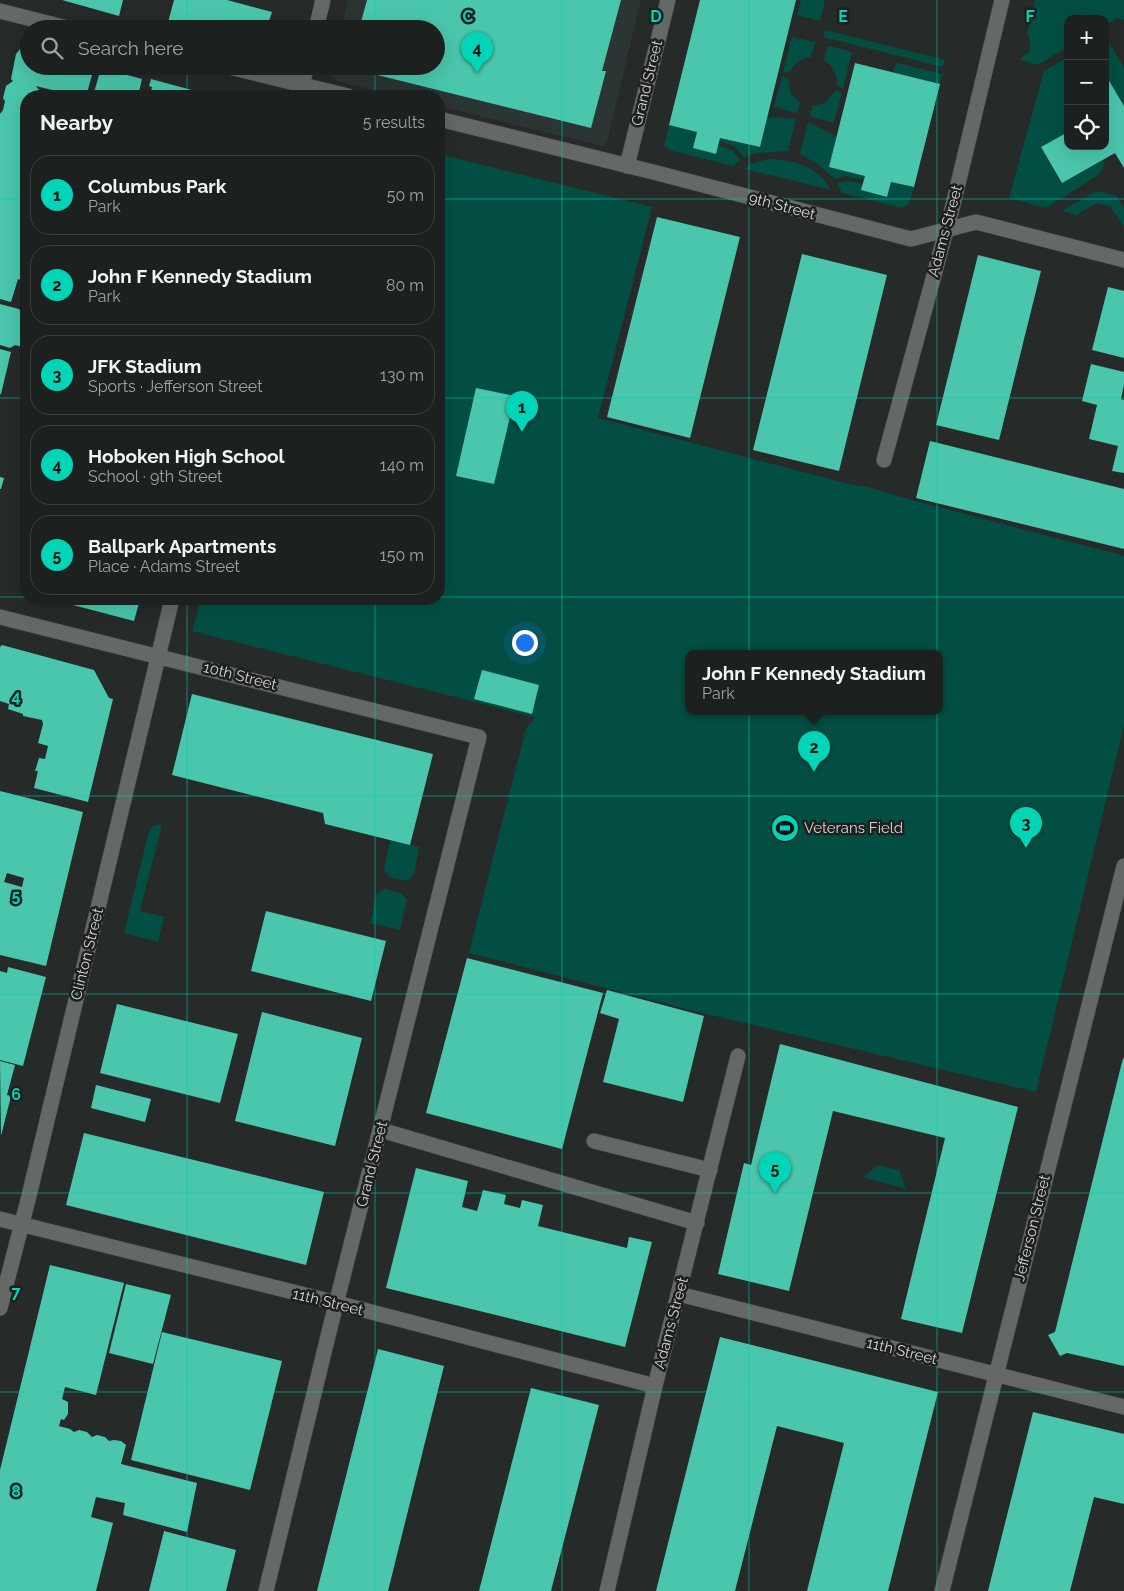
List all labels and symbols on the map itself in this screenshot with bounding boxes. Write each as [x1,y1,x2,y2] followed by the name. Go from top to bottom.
[463,7,474,26] text: C
[650,7,662,26] text: D
[838,7,848,26] text: E
[1025,7,1035,26] text: F
[461,32,493,73] pin: 4
[628,38,666,128] street label: Grand Street
[924,183,966,279] street label: Adams Street
[747,189,817,223] street label: 9th Street
[506,391,538,432] pin: 1
[512,630,538,656] your location
[202,658,278,694] street label: 10th Street
[11,687,21,706] text: 4
[798,731,830,772] pin: 2
[1010,807,1042,848] pin: 3
[770,813,800,843] sports icon: Veterans Field
[804,819,903,837] place label: Veterans Field
[12,886,21,905] text: 5
[67,906,107,1002] street label: Clinton Street
[11,1085,21,1104] text: 6
[353,1119,391,1209] street label: Grand Street
[759,1152,791,1193] pin: 5
[1010,1173,1054,1283] street label: Jefferson Street
[650,1275,692,1371] street label: Adams Street
[12,1283,21,1302] text: 7
[291,1285,365,1319] street label: 11th Street
[865,1334,939,1368] street label: 11th Street
[11,1482,21,1501] text: 8

